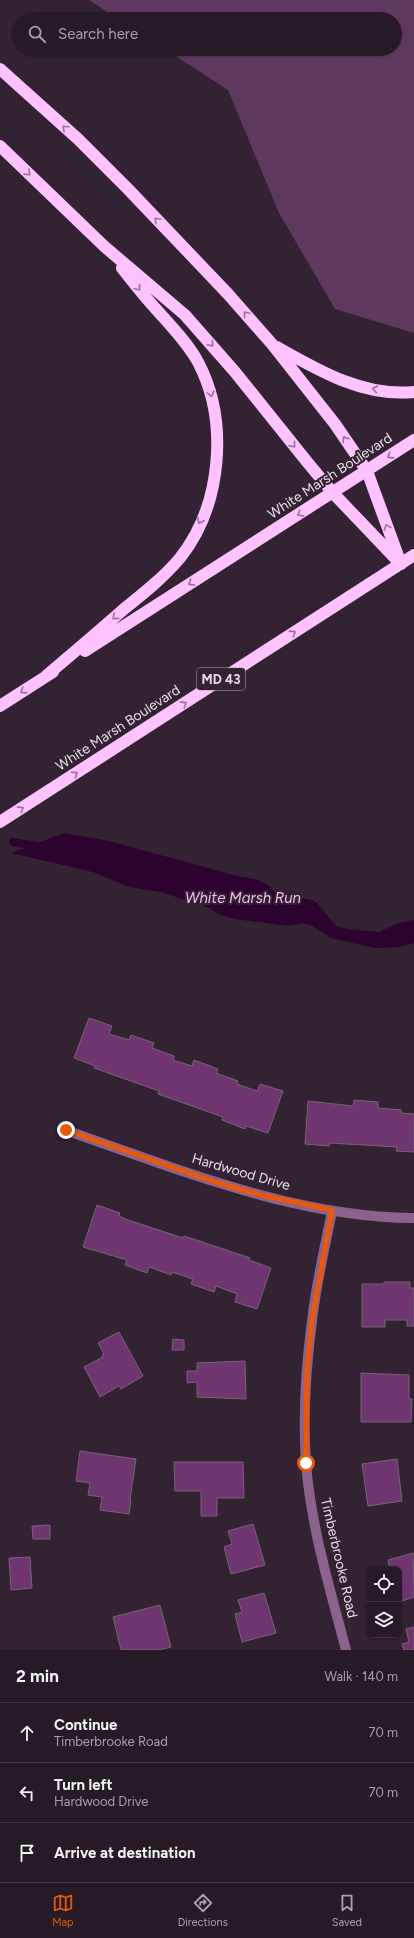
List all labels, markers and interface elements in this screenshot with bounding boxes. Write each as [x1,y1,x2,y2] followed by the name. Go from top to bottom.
[12,12,402,56] search box
[26,23,48,45] icon: search
[58,25,138,43] text: Search here
[63,125,70,132] one-way arrow
[23,168,31,176] one-way arrow
[154,217,162,225] one-way arrow
[133,284,140,291] one-way arrow
[244,312,251,319] one-way arrow
[206,339,213,347] one-way arrow
[372,386,378,394] one-way arrow
[206,391,214,398] one-way arrow
[265,429,395,523] street label: White Marsh Boulevard
[343,436,350,443] one-way arrow
[288,440,295,447] one-way arrow
[387,451,394,458] one-way arrow
[298,509,305,516] one-way arrow
[197,517,205,525] one-way arrow
[384,523,392,530] one-way arrow
[188,579,195,586] one-way arrow
[112,613,119,620] one-way arrow
[289,630,296,638] one-way arrow
[197,668,245,690] road number: MD 43
[53,681,183,775] street label: White Marsh Boulevard
[20,686,27,694] one-way arrow
[180,701,187,708] one-way arrow
[71,771,78,779] one-way arrow
[17,806,24,814] one-way arrow
[185,889,301,907] water label: White Marsh Run
[57,1121,75,1139] route end
[190,1150,293,1194] street label: Hardwood Drive
[297,1454,315,1472] route start
[317,1496,361,1620] street label: Timberbrooke Road
[366,1566,402,1638] map controls
[366,1566,402,1602] button: locate
[366,1602,402,1638] button: layers
[16,1666,59,1686] text: 2 min
[324,1669,398,1684] text: Walk · 140 m
[54,1716,117,1734] text: Continue
[16,1722,38,1744] icon: ahead
[368,1725,398,1740] text: 70 m
[54,1734,168,1749] text: Timberbrooke Road
[54,1776,112,1794] text: Turn left
[16,1782,38,1804] icon: left
[368,1785,398,1800] text: 70 m
[54,1794,148,1809] text: Hardwood Drive
[16,1842,38,1864] icon: arrive
[54,1844,195,1862] text: Arrive at destination
[52,1892,74,1929] tab: Map
[178,1892,228,1929] tab: Directions
[332,1892,362,1929] tab: Saved

